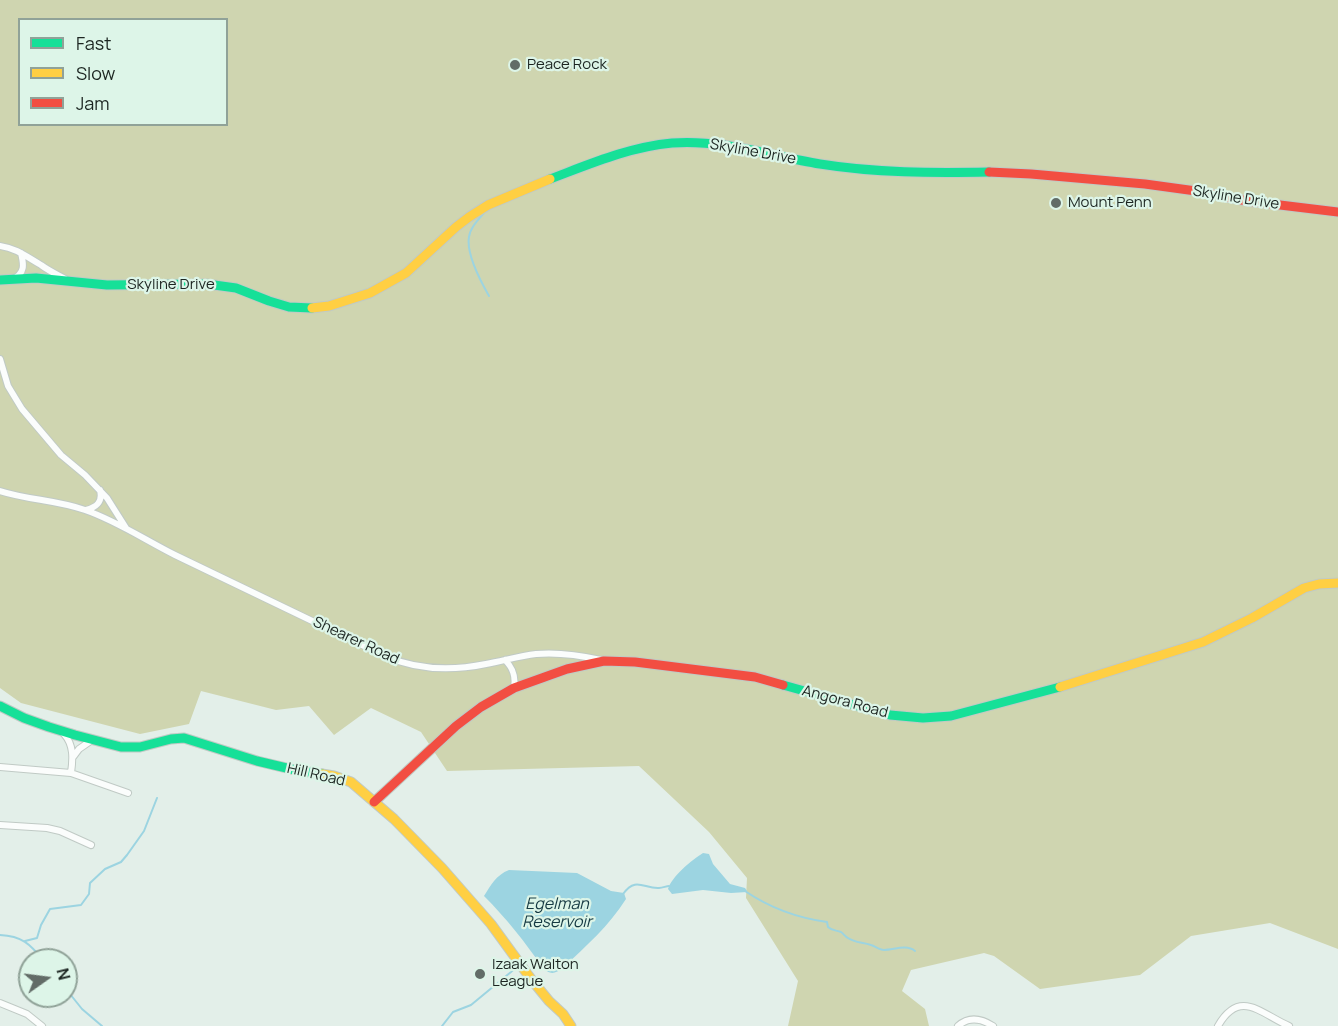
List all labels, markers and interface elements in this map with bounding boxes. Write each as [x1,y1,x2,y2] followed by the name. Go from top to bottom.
[18,18,228,126] legend
[76,31,111,55] text: Fast
[527,56,607,74] place label: Peace Rock
[508,58,522,72] marker: Peace Rock
[76,61,115,85] text: Slow
[76,91,110,115] text: Jam
[708,136,798,168] street label: Skyline Drive
[1191,182,1281,214] street label: Skyline Drive
[1068,194,1152,212] place label: Mount Penn
[1049,196,1063,210] marker: Mount Penn
[127,276,215,294] street label: Skyline Drive
[310,613,402,669] street label: Shearer Road
[800,682,890,722] street label: Angora Road
[285,760,347,790] street label: Hill Road
[522,895,592,933] water label: Egelman Reservoir
[18,948,78,1008] north arrow
[492,956,579,991] place label: Izaak Walton League
[51,966,76,982] text: N
[473,967,487,981] marker: Izaak Walton League

